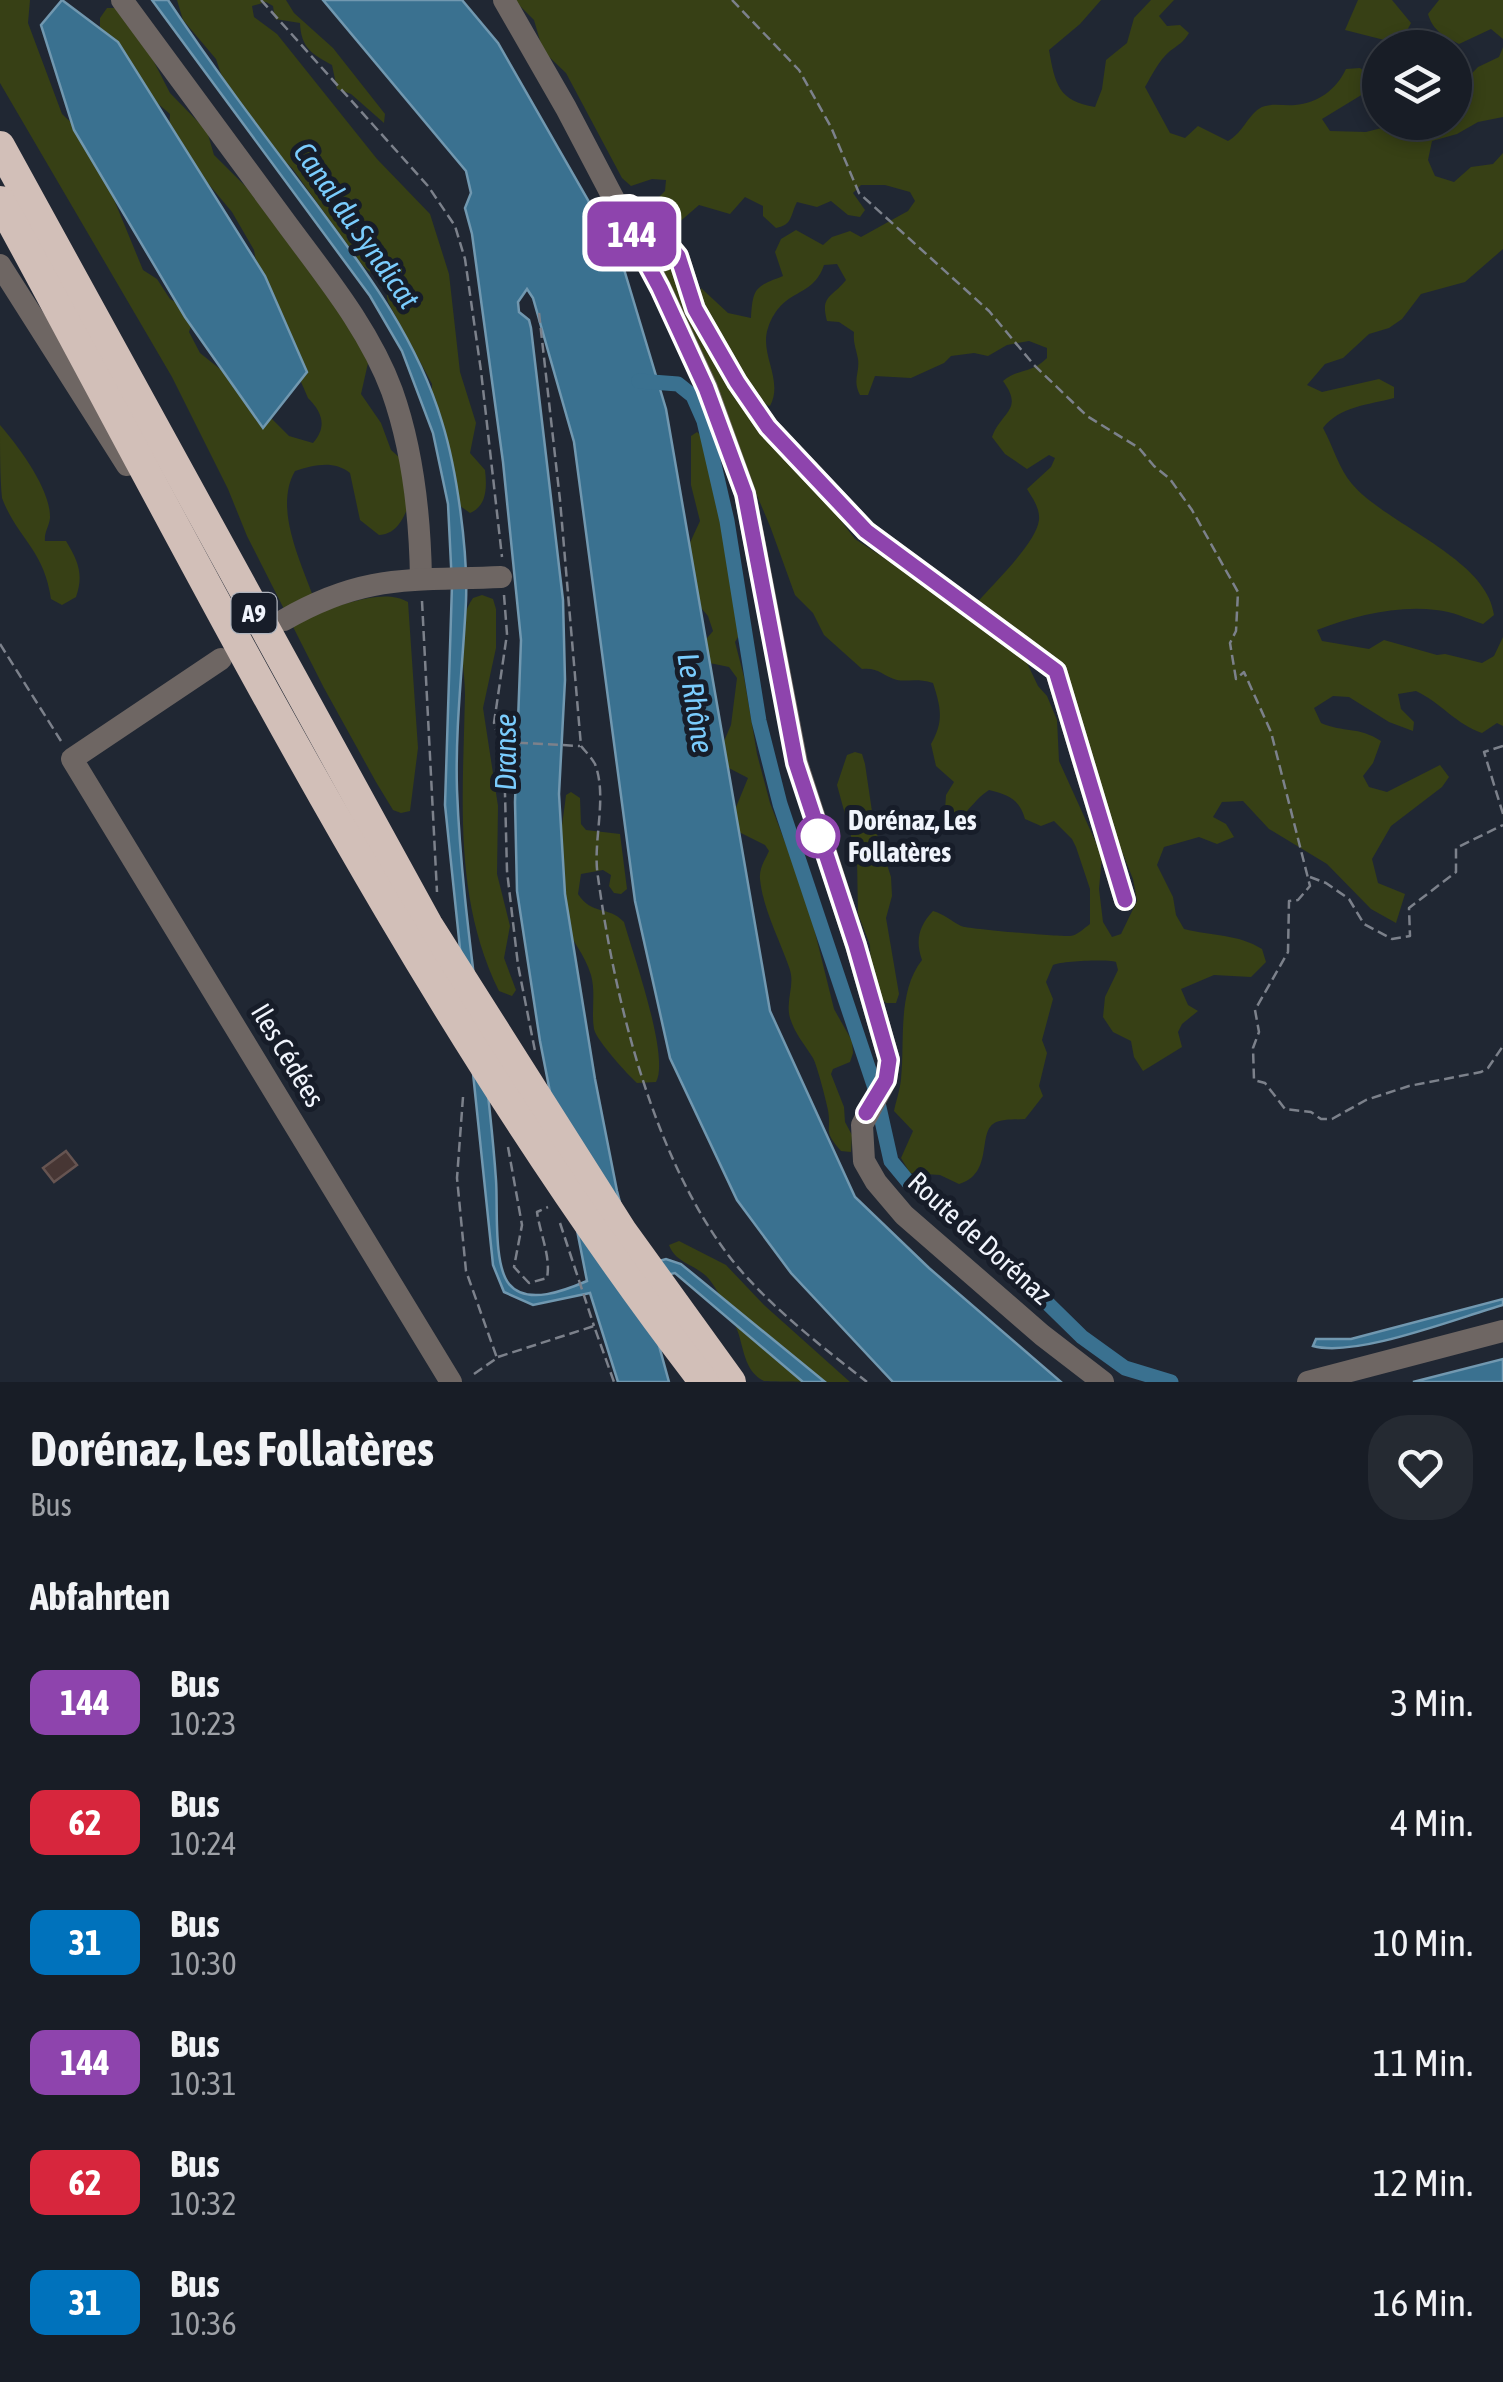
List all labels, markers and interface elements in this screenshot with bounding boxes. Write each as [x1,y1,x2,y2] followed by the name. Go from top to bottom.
[1362,30,1472,140] map controls
[1362,30,1472,140] button: layers
[287,135,427,315] water label: Canal du Syndicat
[574,202,690,266] line badge: 144
[607,214,657,254] text: 144
[232,593,276,633] road number: A9
[671,650,721,756] water label: Le Rhône
[488,713,522,791] water label: Dranse
[848,804,977,868] place label: Dorénaz, Les Follatères
[797,815,839,857] marker: Dorénaz, Les Follatères
[245,998,331,1112] street label: Iles Cédées
[902,1165,1058,1311] street label: Route de Dorénaz
[1368,1415,1473,1520] button: heart
[30,1421,434,1476] text: Dorénaz, Les Follatères
[30,1486,72,1523] text: Bus
[30,1575,170,1618] text: Abfahrten
[170,1662,220,1705] text: Bus
[1391,1681,1473,1724] text: 3 Min.
[60,1682,110,1722] text: 144
[170,1705,237,1742] text: 10:23
[170,1782,220,1825] text: Bus
[1391,1801,1473,1844] text: 4 Min.
[69,1802,101,1842] text: 62
[170,1825,237,1862] text: 10:24
[170,1902,220,1945] text: Bus
[1373,1921,1473,1964] text: 10 Min.
[69,1922,101,1962] text: 31
[170,1945,237,1982] text: 10:30
[170,2022,220,2065] text: Bus
[1373,2041,1473,2084] text: 11 Min.
[60,2042,110,2082] text: 144
[170,2065,237,2102] text: 10:31
[170,2142,220,2185] text: Bus
[1373,2161,1473,2204] text: 12 Min.
[69,2162,101,2202] text: 62
[170,2185,237,2222] text: 10:32
[170,2262,220,2305] text: Bus
[1373,2281,1473,2324] text: 16 Min.
[69,2282,101,2322] text: 31
[170,2305,237,2342] text: 10:36

